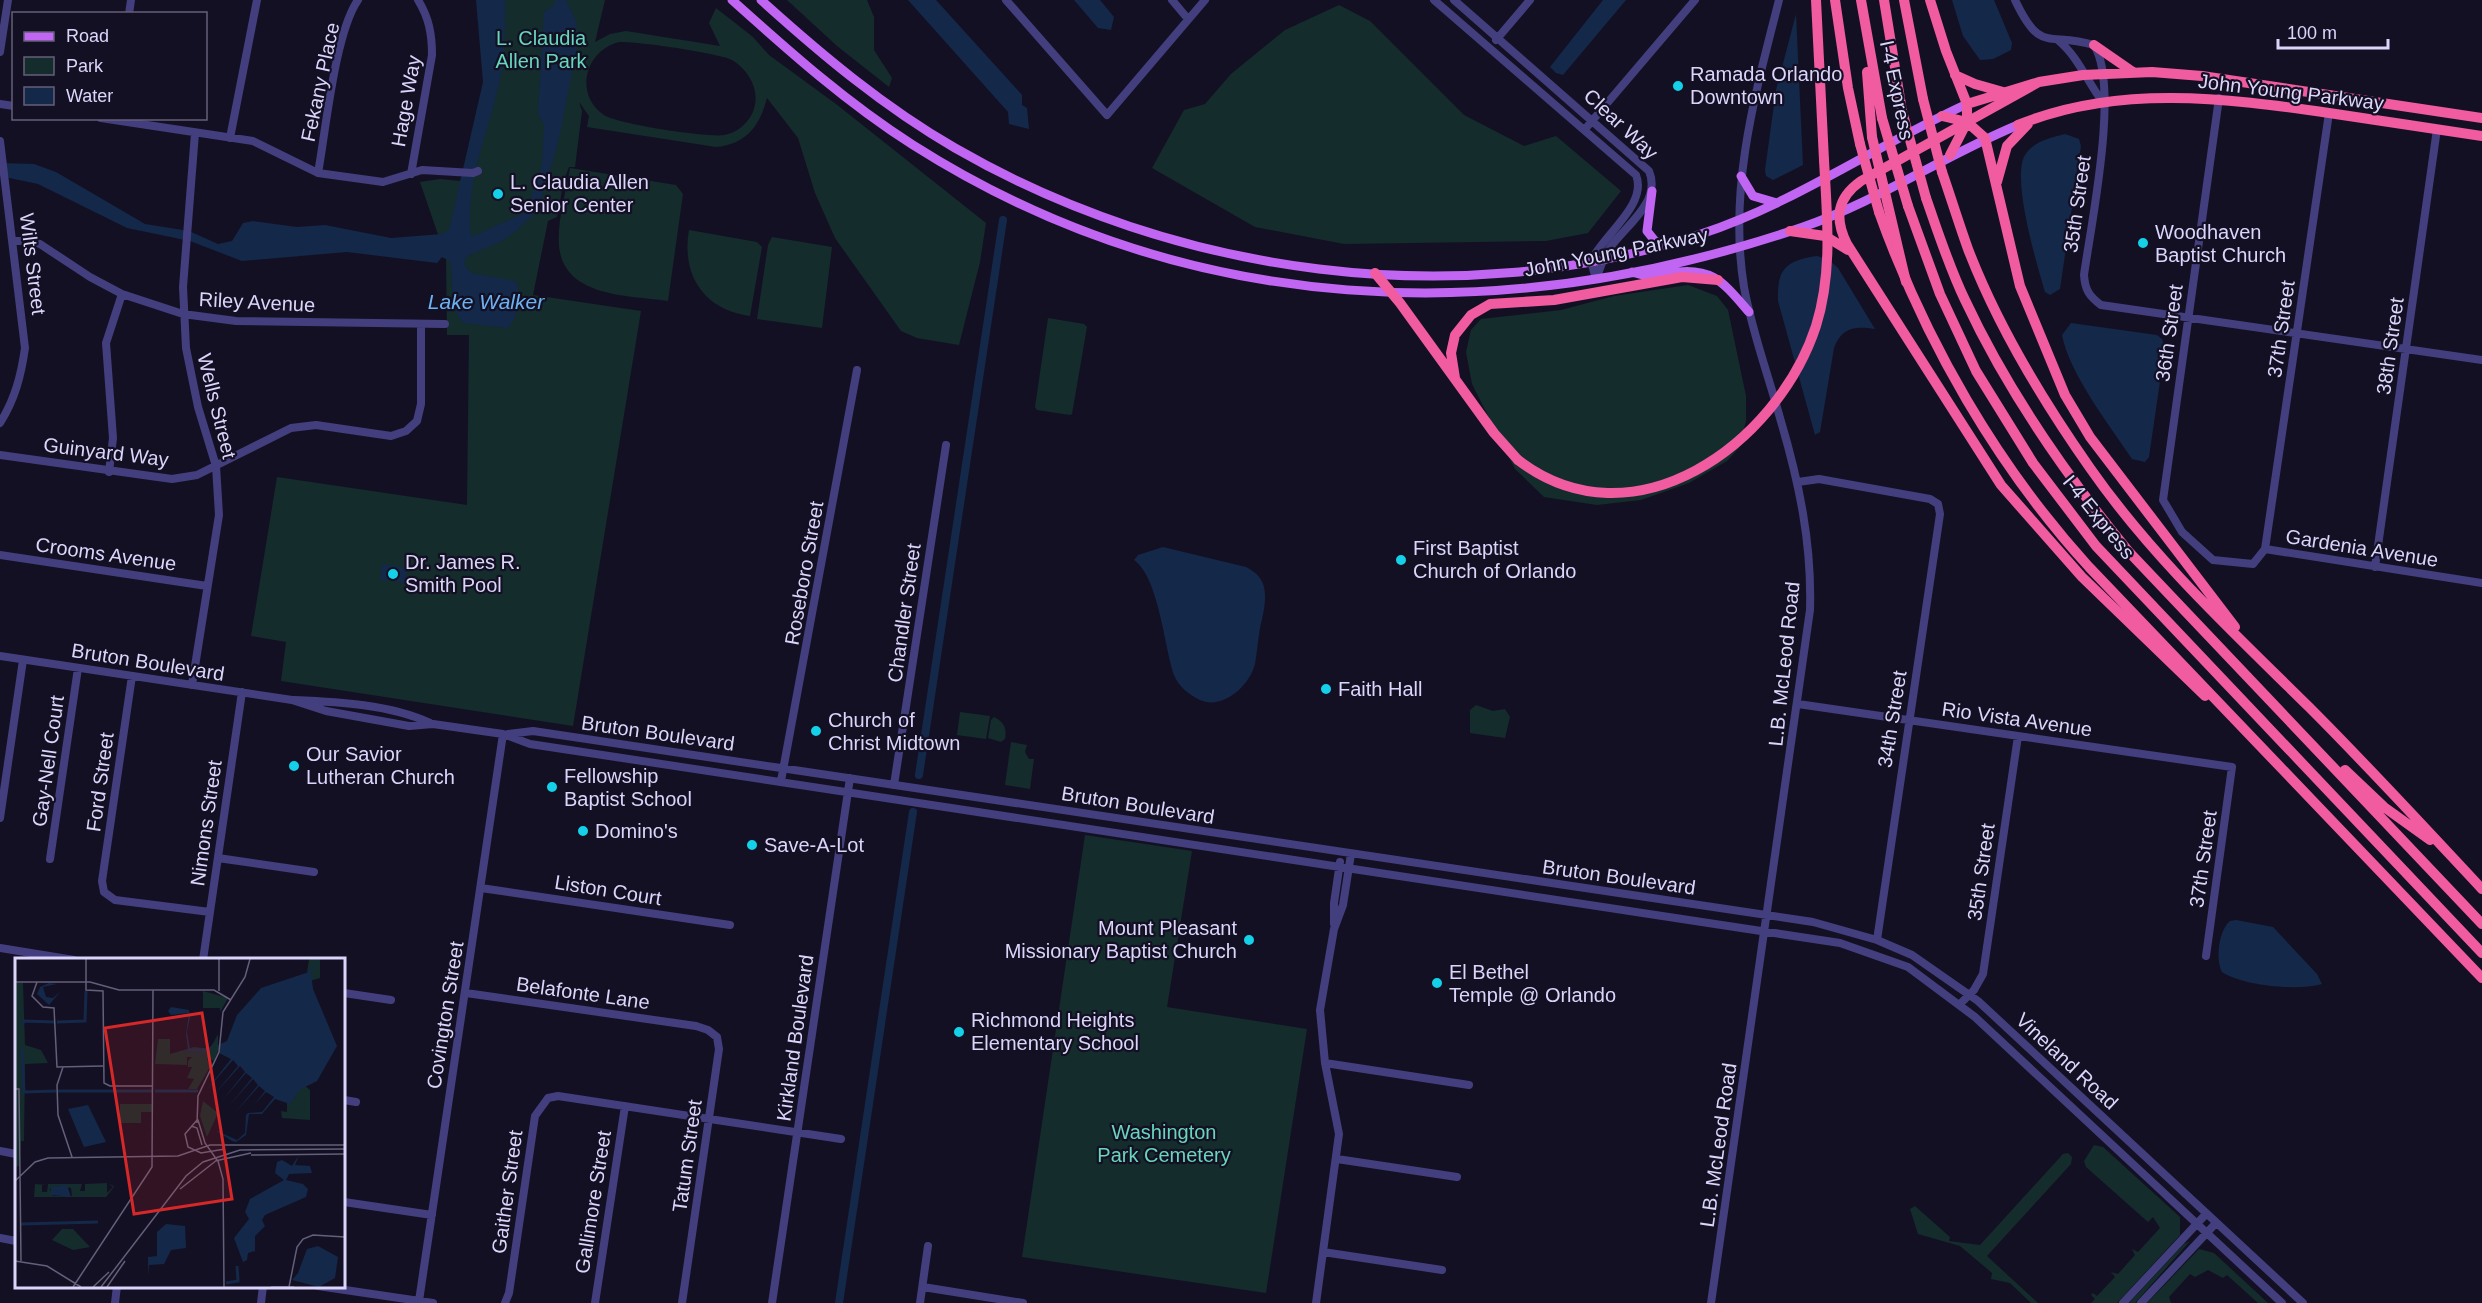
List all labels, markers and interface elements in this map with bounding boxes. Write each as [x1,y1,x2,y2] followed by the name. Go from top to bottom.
[12,12,207,120] legend
[2278,12,2388,50] scale bar
[297,20,343,144] street label: Fekany Place
[2287,23,2337,43] text: 100 m
[66,26,109,46] text: Road
[495,27,588,72] park label: L. Claudia Allen Park
[1876,38,1918,142] street label: I-4 Express
[387,53,425,149] street label: Hage Way
[66,56,104,76] text: Park
[1690,63,1842,108] place label: Ramada Orlando Downtown
[2197,70,2385,114] street label: John Young Parkway
[1671,79,1685,93] marker: Ramada Orlando Downtown
[1580,84,1662,164] street label: Clear Way
[66,86,113,106] text: Water
[2059,154,2095,254] street label: 35th Street
[510,171,649,216] place label: L. Claudia Allen Senior Center
[491,187,505,201] marker: L. Claudia Allen Senior Center
[16,212,50,317] street label: Wilts Street
[2155,221,2286,266] place label: Woodhaven Baptist Church
[1522,223,1710,281] street label: John Young Parkway
[2136,236,2150,250] marker: Woodhaven Baptist Church
[2263,279,2299,379] street label: 37th Street
[2151,283,2187,383] street label: 36th Street
[198,288,316,316] street label: Riley Avenue
[428,290,545,313] water label: Lake Walker
[2372,296,2408,396] street label: 38th Street
[193,351,241,461] street label: Wells Street
[42,433,170,471] street label: Guinyard Way
[2059,471,2139,563] street label: I-4 Express
[781,499,828,647] street label: Roseboro Street
[2284,525,2440,571] street label: Gardenia Avenue
[34,533,178,575] street label: Crooms Avenue
[1413,537,1576,582] place label: First Baptist Church of Orlando
[883,542,925,684] street label: Chandler Street
[405,551,521,596] place label: Dr. James R. Smith Pool
[1394,553,1408,567] marker: First Baptist Church of Orlando
[386,567,400,581] marker: Dr. James R. Smith Pool
[1764,580,1804,748] street label: L.B. McLeod Road
[70,639,226,685] street label: Bruton Boulevard
[1873,669,1911,769] street label: 34th Street
[1338,678,1422,700] place label: Faith Hall
[1319,682,1333,696] marker: Faith Hall
[28,694,68,828] street label: Gay-Nell Court
[1940,698,2094,740] street label: Rio Vista Avenue
[828,709,960,754] place label: Church of Christ Midtown
[580,711,736,755] street label: Bruton Boulevard
[809,724,823,738] marker: Church of Christ Midtown
[82,731,118,833] street label: Ford Street
[306,743,455,788] place label: Our Savior Lutheran Church
[186,758,226,887] street label: Nimons Street
[287,759,301,773] marker: Our Savior Lutheran Church
[564,765,692,810] place label: Fellowship Baptist School
[545,780,559,794] marker: Fellowship Baptist School
[1060,782,1216,828] street label: Bruton Boulevard
[2185,809,2221,909] street label: 37th Street
[595,820,678,842] place label: Domino's
[1963,822,1999,922] street label: 35th Street
[576,824,590,838] marker: Domino's
[764,834,864,856] place label: Save-A-Lot
[745,838,759,852] marker: Save-A-Lot
[1541,855,1697,899] street label: Bruton Boulevard
[553,871,663,909] street label: Liston Court
[1005,917,1237,962] place label: Mount Pleasant Missionary Baptist Church
[1242,933,1256,947] marker: Mount Pleasant Missionary Baptist Church
[422,939,468,1090] street label: Covington Street
[772,953,818,1123] street label: Kirkland Boulevard
[15,958,345,1288] inset map
[1449,961,1616,1006] place label: El Bethel Temple @ Orlando
[515,973,651,1013] street label: Belafonte Lane
[1430,976,1444,990] marker: El Bethel Temple @ Orlando
[2012,1008,2122,1114] street label: Vineland Road
[971,1009,1139,1054] place label: Richmond Heights Elementary School
[952,1025,966,1039] marker: Richmond Heights Elementary School
[1696,1061,1740,1229] street label: L.B. McLeod Road
[668,1098,706,1214] street label: Tatum Street
[1097,1121,1231,1166] park label: Washington Park Cemetery
[487,1128,527,1255] street label: Gaither Street
[571,1128,615,1275] street label: Gallimore Street

